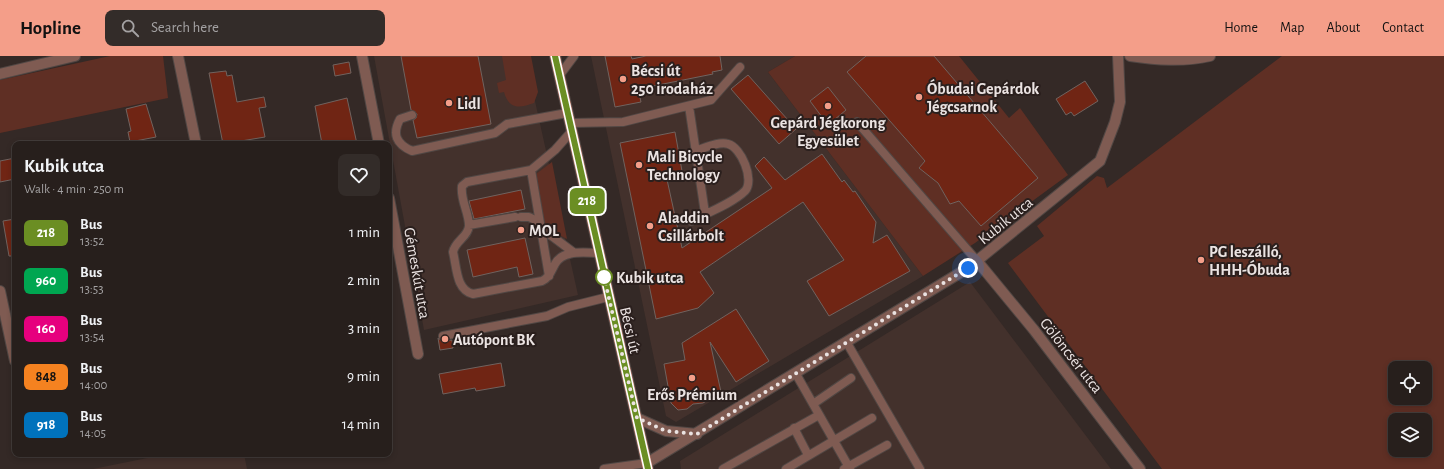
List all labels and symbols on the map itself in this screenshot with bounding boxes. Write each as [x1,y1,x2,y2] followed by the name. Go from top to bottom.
[631,63,713,97] place label: Bécsi út 250 irodaház
[618,74,628,84] marker: Bécsi út 250 irodaház
[927,79,1039,115] place label: Óbudai Gepárdok Jégcsarnok
[914,92,924,102] marker: Óbudai Gepárdok Jégcsarnok
[457,96,481,112] place label: Lidl
[444,98,454,108] marker: Lidl
[823,101,833,111] marker: Gepárd Jégkorong Egyesület
[771,115,886,150] place label: Gepárd Jégkorong Egyesület
[647,149,723,184] place label: Mali Bicycle Technology
[634,160,644,170] marker: Mali Bicycle Technology
[564,188,610,214] line badge: 218
[975,194,1036,247] street label: Kubik utca
[658,210,725,244] place label: Aladdin Csillárbolt
[645,221,655,231] marker: Aladdin Csillárbolt
[529,223,559,239] place label: MOL
[516,225,526,235] marker: MOL
[401,226,433,320] street label: Gémeskút utca
[1209,244,1290,278] place label: PG leszálló, HHH-Óbuda
[1196,255,1206,265] marker: PG leszálló, HHH-Óbuda
[958,258,978,278] your location
[595,268,613,286] marker: Kubik utca
[616,270,684,286] place label: Kubik utca
[617,305,643,355] street label: Bécsi út
[1037,315,1105,396] street label: Gölöncsér utca
[453,332,535,348] place label: Autópont BK
[440,334,450,344] marker: Autópont BK
[687,373,697,383] marker: Erős Prémium
[647,387,737,403] place label: Erős Prémium

